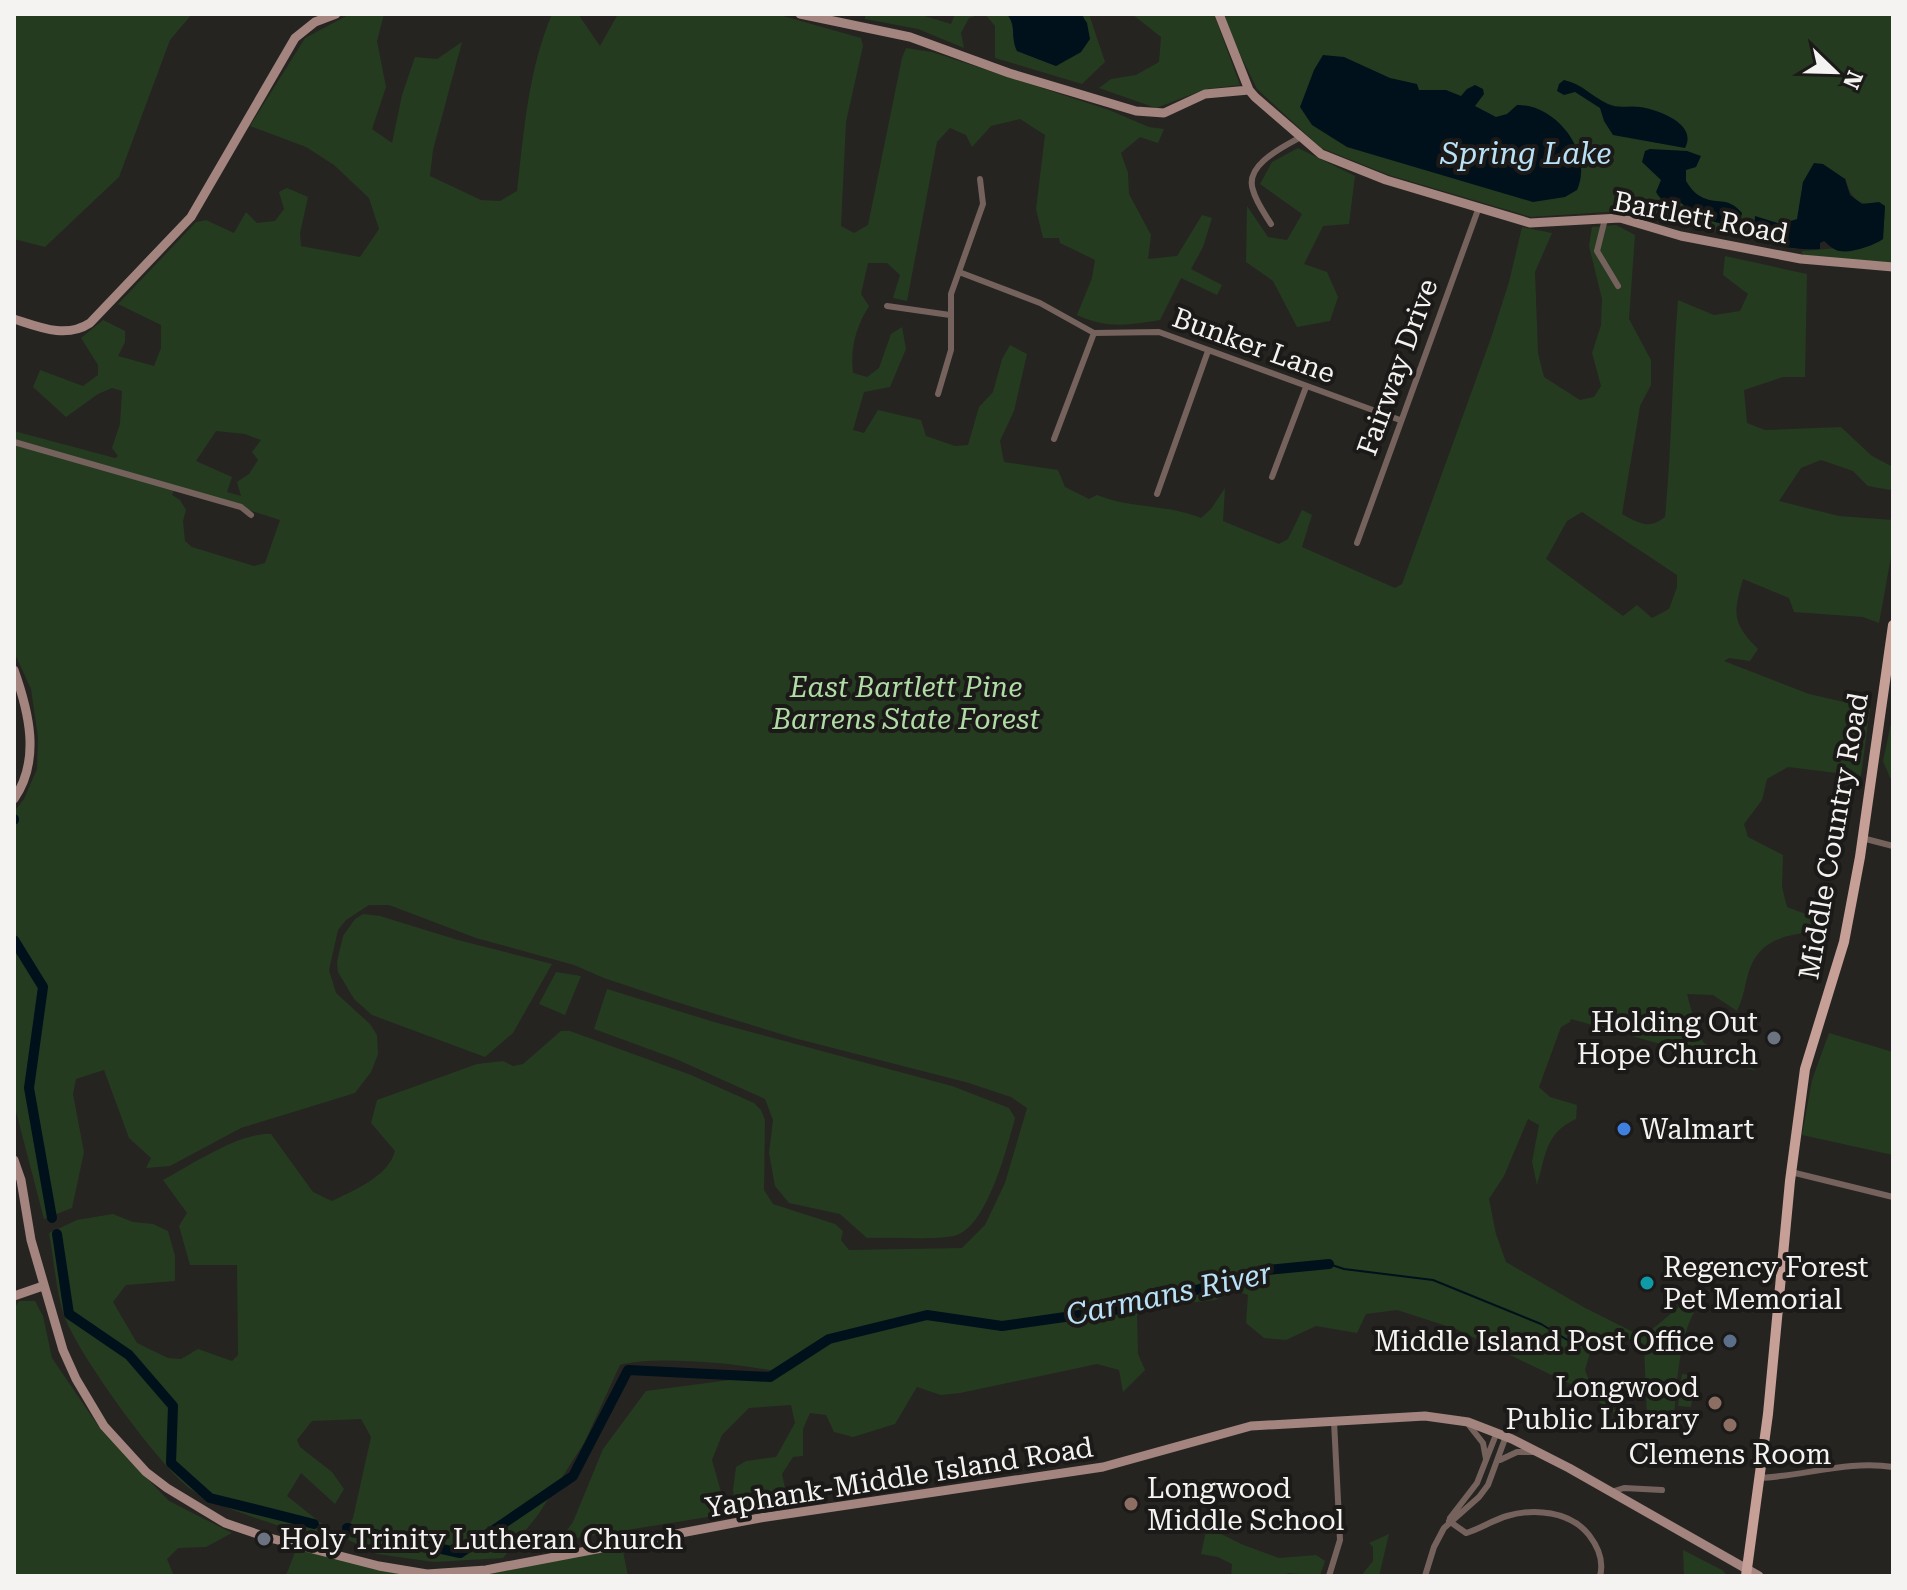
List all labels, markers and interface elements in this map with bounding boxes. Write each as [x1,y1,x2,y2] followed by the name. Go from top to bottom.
[1795,32,1875,112] north arrow
[1838,67,1868,92] text: N
[1440,136,1611,171] water label: Spring Lake
[1611,184,1791,251] street label: Bartlett Road
[1350,274,1445,460] street label: Fairway Drive
[1168,301,1340,390] street label: Bunker Lane
[771,671,1040,736] park label: East Bartlett Pine Barrens State Forest
[1792,690,1875,982] street label: Middle Country Road
[1577,1006,1758,1071] place label: Holding Out Hope Church
[1765,1029,1783,1047] marker: Holding Out Hope Church
[1640,1113,1754,1146] place label: Walmart
[1615,1120,1633,1138] marker: Walmart
[1663,1251,1868,1316] place label: Regency Forest Pet Memorial
[1063,1255,1275,1332] water label: Carmans River
[1638,1274,1656,1292] marker: Regency Forest Pet Memorial
[1374,1325,1714,1358] place label: Middle Island Post Office
[1721,1332,1739,1350] marker: Middle Island Post Office
[1505,1371,1699,1436] place label: Longwood Public Library
[1706,1394,1724,1412] marker: Longwood Public Library
[1721,1416,1739,1434] marker: Clemens Room
[703,1430,1095,1524] street label: Yaphank-Middle Island Road
[1629,1438,1831,1471] place label: Clemens Room
[1147,1472,1345,1537] place label: Longwood Middle School
[1122,1495,1140,1513] marker: Longwood Middle School
[280,1523,683,1556] place label: Holy Trinity Lutheran Church
[255,1530,273,1548] marker: Holy Trinity Lutheran Church

